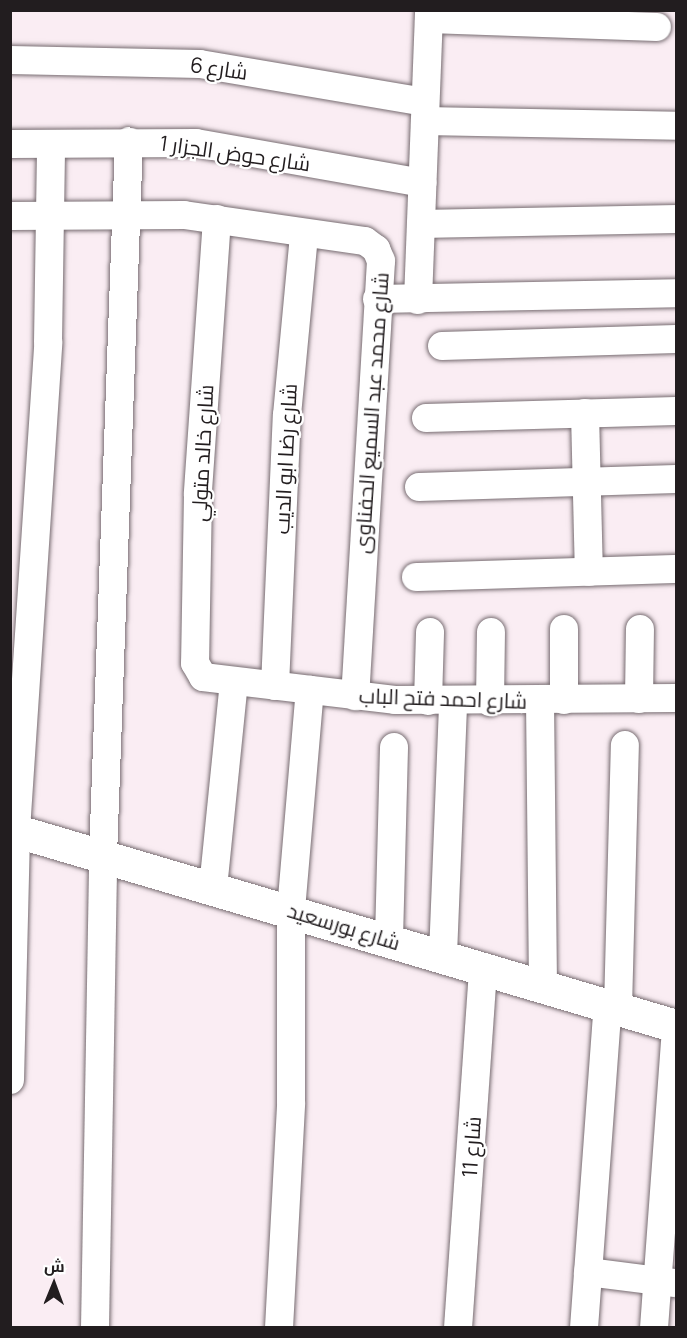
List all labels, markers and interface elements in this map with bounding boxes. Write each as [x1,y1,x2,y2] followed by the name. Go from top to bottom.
[189,51,249,85] street label: شارع 6
[158,130,312,176] street label: شارع حوض الجزار 1
[349,271,393,555] street label: شارع محمد عبد السميع الحفناوى
[268,383,302,535] street label: شارع رضا ابو الديب
[186,384,218,522] street label: شارع خالد متولي
[358,682,528,714] street label: شارع احمد فتح الباب
[285,897,403,955] street label: شارع بورسعيد
[456,1116,486,1178] street label: شارع 11
[24,1254,84,1314] north arrow
[44,1255,65,1277] text: ش

